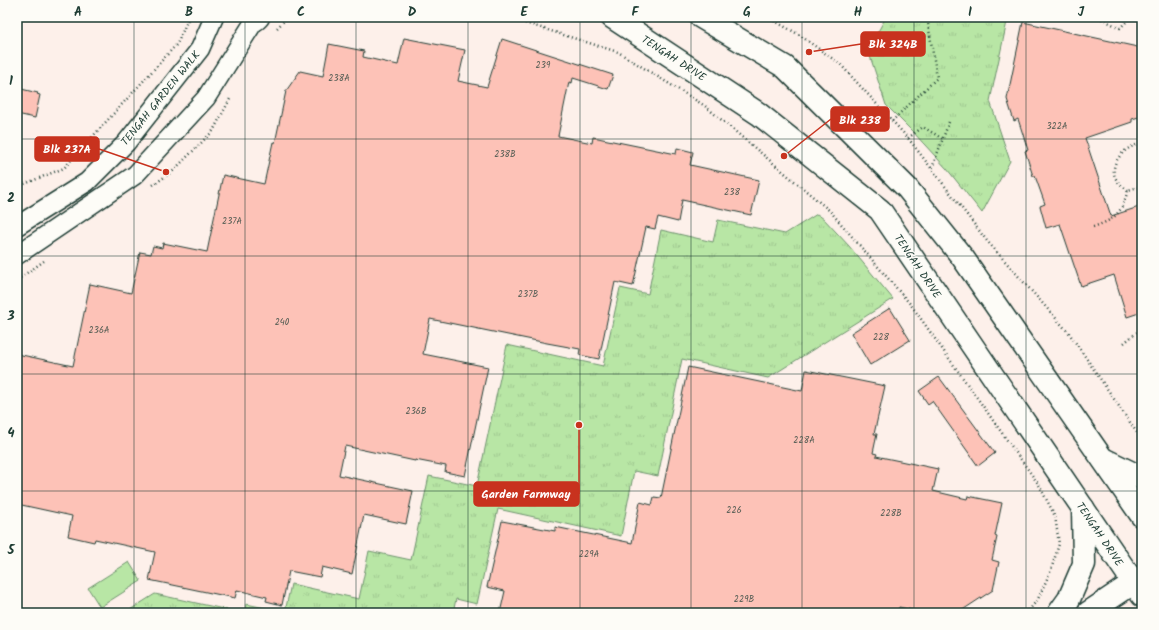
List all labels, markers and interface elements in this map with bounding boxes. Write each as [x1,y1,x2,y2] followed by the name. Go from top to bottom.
[74,2,82,23] text: A
[185,2,193,23] text: B
[297,2,305,23] text: C
[408,2,417,23] text: D
[520,2,528,23] text: E
[631,2,639,23] text: F
[743,2,751,23] text: G
[854,2,863,23] text: H
[968,2,972,23] text: I
[1078,2,1085,23] text: J
[637,31,710,87] street label: TENGAH DRIVE
[861,32,925,56] callout: Blk 324B
[869,35,917,54] text: Blk 324B
[117,47,205,150] street label: TENGAH GARDEN WALK
[536,58,551,73] house number: 239
[9,71,13,92] text: 1
[328,71,350,86] house number: 238A
[831,107,889,131] callout: Blk 238
[839,111,882,130] text: Blk 238
[1046,119,1068,134] house number: 322A
[35,137,99,161] callout: Blk 237A
[43,140,91,159] text: Blk 237A
[494,147,516,162] house number: 238B
[724,185,740,200] house number: 238
[7,188,15,209] text: 2
[222,214,243,229] house number: 237A
[889,231,946,303] street label: TENGAH DRIVE
[518,287,538,302] house number: 237B
[6,306,15,327] text: 3
[275,315,290,330] house number: 240
[89,323,110,338] house number: 236A
[873,330,890,345] house number: 228
[405,404,427,419] house number: 236B
[7,423,15,444] text: 4
[793,433,815,448] house number: 228A
[474,482,579,506] callout: Garden Farmway
[482,485,571,504] text: Garden Farmway
[1071,499,1128,571] street label: TENGAH DRIVE
[726,503,742,518] house number: 226
[880,506,902,521] house number: 228B
[7,540,16,561] text: 5
[579,547,600,562] house number: 229A
[734,592,755,607] house number: 229B

